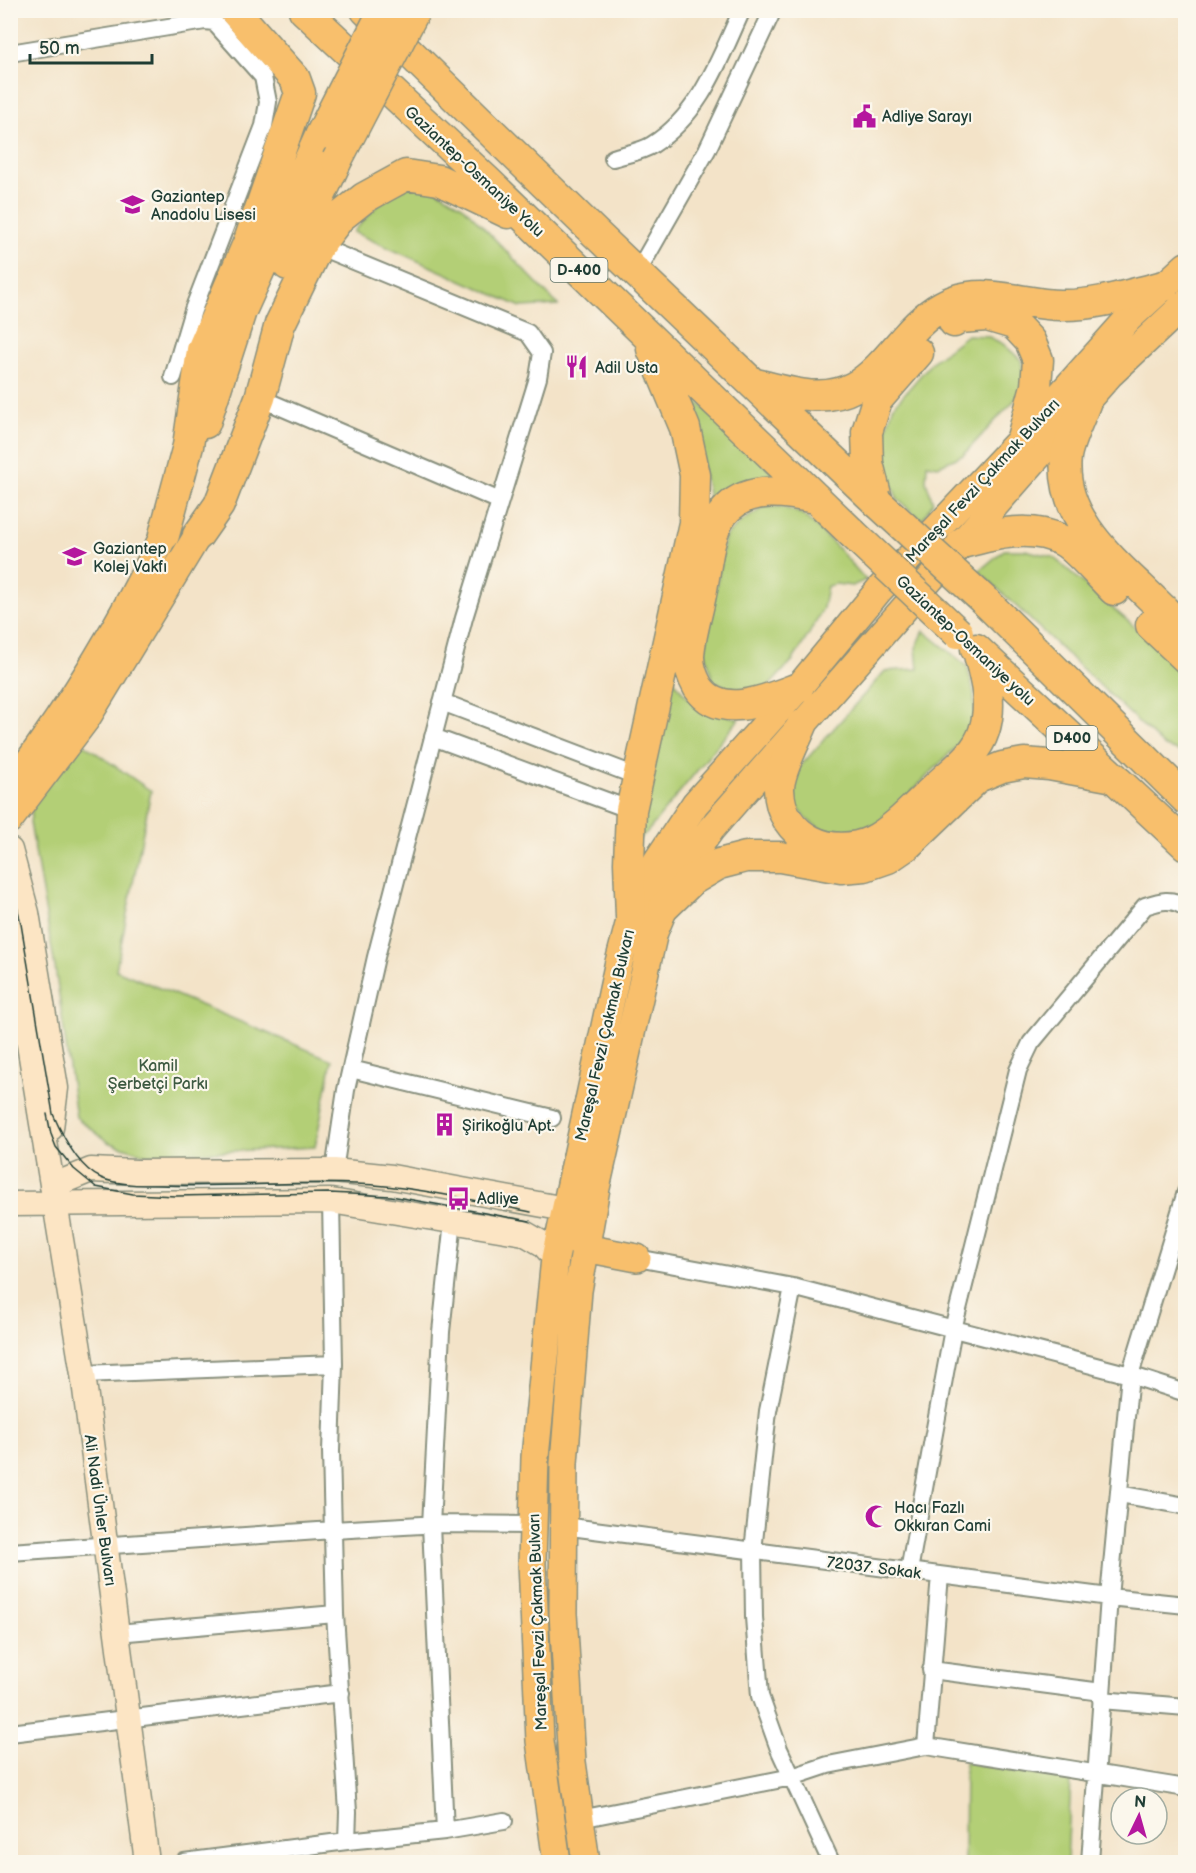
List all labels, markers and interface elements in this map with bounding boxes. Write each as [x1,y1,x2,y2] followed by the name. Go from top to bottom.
[30,27,152,65] scale bar
[39,38,80,59] text: 50 m
[400,103,548,242] street label: Gaziantep-Osmaniye Yolu
[851,103,877,129] public building icon: Adliye Sarayı
[882,108,972,127] place label: Adliye Sarayı
[151,188,256,225] place label: Gaziantep Anadolu Lisesi
[120,192,146,218] school or university icon: Gaziantep Anadolu Lisesi
[550,258,608,282] road number: D-400
[564,354,590,380] restaurant icon: Adil Usta
[595,359,658,378] place label: Adil Usta
[902,395,1064,567] street label: Mareşal Fevzi Çakmak Bulvarı
[93,540,167,577] place label: Gaziantep Kolej Vakfı
[62,544,88,570] school or university icon: Gaziantep Kolej Vakfı
[892,572,1038,710] street label: Gaziantep-Osmaniye yolu
[1046,726,1098,750] road number: D400
[572,928,639,1143] street label: Mareşal Fevzi Çakmak Bulvarı
[108,1057,208,1094] park label: Kamil Şerbetçi Parkı
[431,1112,457,1138] building icon: Şirikoğlu Apt.
[462,1117,555,1136] place label: Şirikoğlu Apt.
[446,1185,472,1211] bus stop icon: Adliye
[477,1190,519,1209] place label: Adliye
[79,1433,122,1587] street label: Ali Nadi Ünler Bulvarı
[894,1499,991,1536] place label: Hacı Fazlı Okkıran Cami
[863,1503,889,1529] mosque icon: Hacı Fazlı Okkıran Cami
[525,1513,552,1731] street label: Mareşal Fevzi Çakmak Bulvarı
[826,1553,922,1584] street label: 72037. Sokak
[1109,1786,1169,1846] north arrow
[1133,1793,1147,1813] text: N

